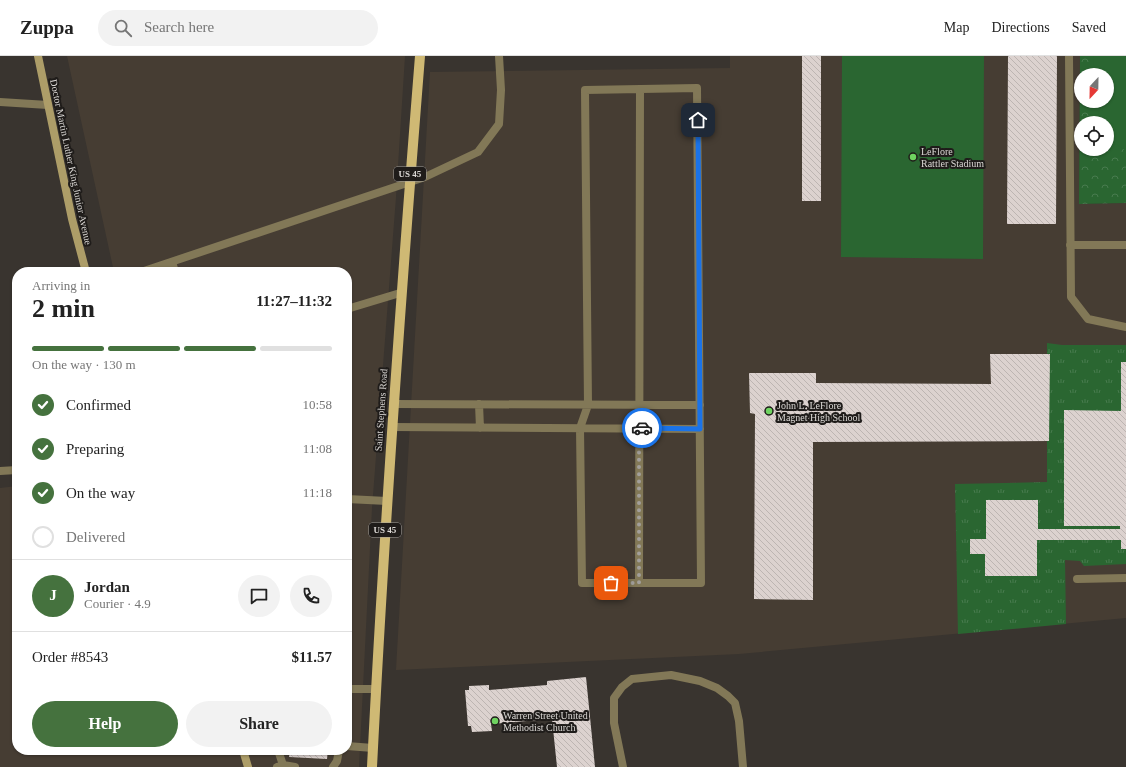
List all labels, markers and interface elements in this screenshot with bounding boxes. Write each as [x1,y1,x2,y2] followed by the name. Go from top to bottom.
[98,10,378,46] search box
[20,17,74,38] text: Zuppa
[112,17,134,39] icon: search
[144,19,214,35] text: Search here
[944,20,969,35] text: Map
[991,20,1050,35] text: Directions
[1072,20,1106,35] text: Saved
[1074,68,1114,108] north arrow
[1074,68,1114,156] map controls
[48,78,94,246] street label: Doctor Martin Luther King Junior Avenue
[681,103,715,137] pin
[687,109,709,131] icon: home
[1074,116,1114,156] button: locate
[921,146,984,169] place label: LeFlore Rattler Stadium
[908,152,918,162] marker: LeFlore Rattler Stadium
[394,167,426,181] road number: US 45
[32,278,90,293] text: Arriving in
[256,293,332,309] text: 11:27–11:32
[32,294,95,323] text: 2 min
[32,357,136,372] text: On the way · 130 m
[373,368,389,452] street label: Saint Stephens Road
[32,394,54,416] icon: check
[66,397,131,413] text: Confirmed
[302,397,332,412] text: 10:58
[777,400,861,423] place label: John L. LeFlore Magnet High School
[764,406,774,416] marker: John L. LeFlore Magnet High School
[622,408,662,448] courier
[631,417,653,439] icon: car
[32,438,54,460] icon: check
[66,441,124,457] text: Preparing
[303,441,332,456] text: 11:08
[32,482,54,504] icon: check
[66,485,135,501] text: On the way
[303,485,332,500] text: 11:18
[369,523,401,537] road number: US 45
[66,529,125,545] text: Delivered
[594,566,628,600] pin
[600,572,622,594] icon: bag
[238,575,280,617] button: chat
[290,575,332,617] button: phone
[84,579,130,595] text: Jordan
[49,587,57,603] text: J
[84,596,151,611] text: Courier · 4.9
[32,649,108,665] text: Order #8543
[292,649,332,665] text: $11.57
[32,701,178,747] button: Help
[186,701,332,747] button: Share
[503,710,588,733] place label: Warren Street United Methodist Church
[490,716,500,726] marker: Warren Street United Methodist Church

